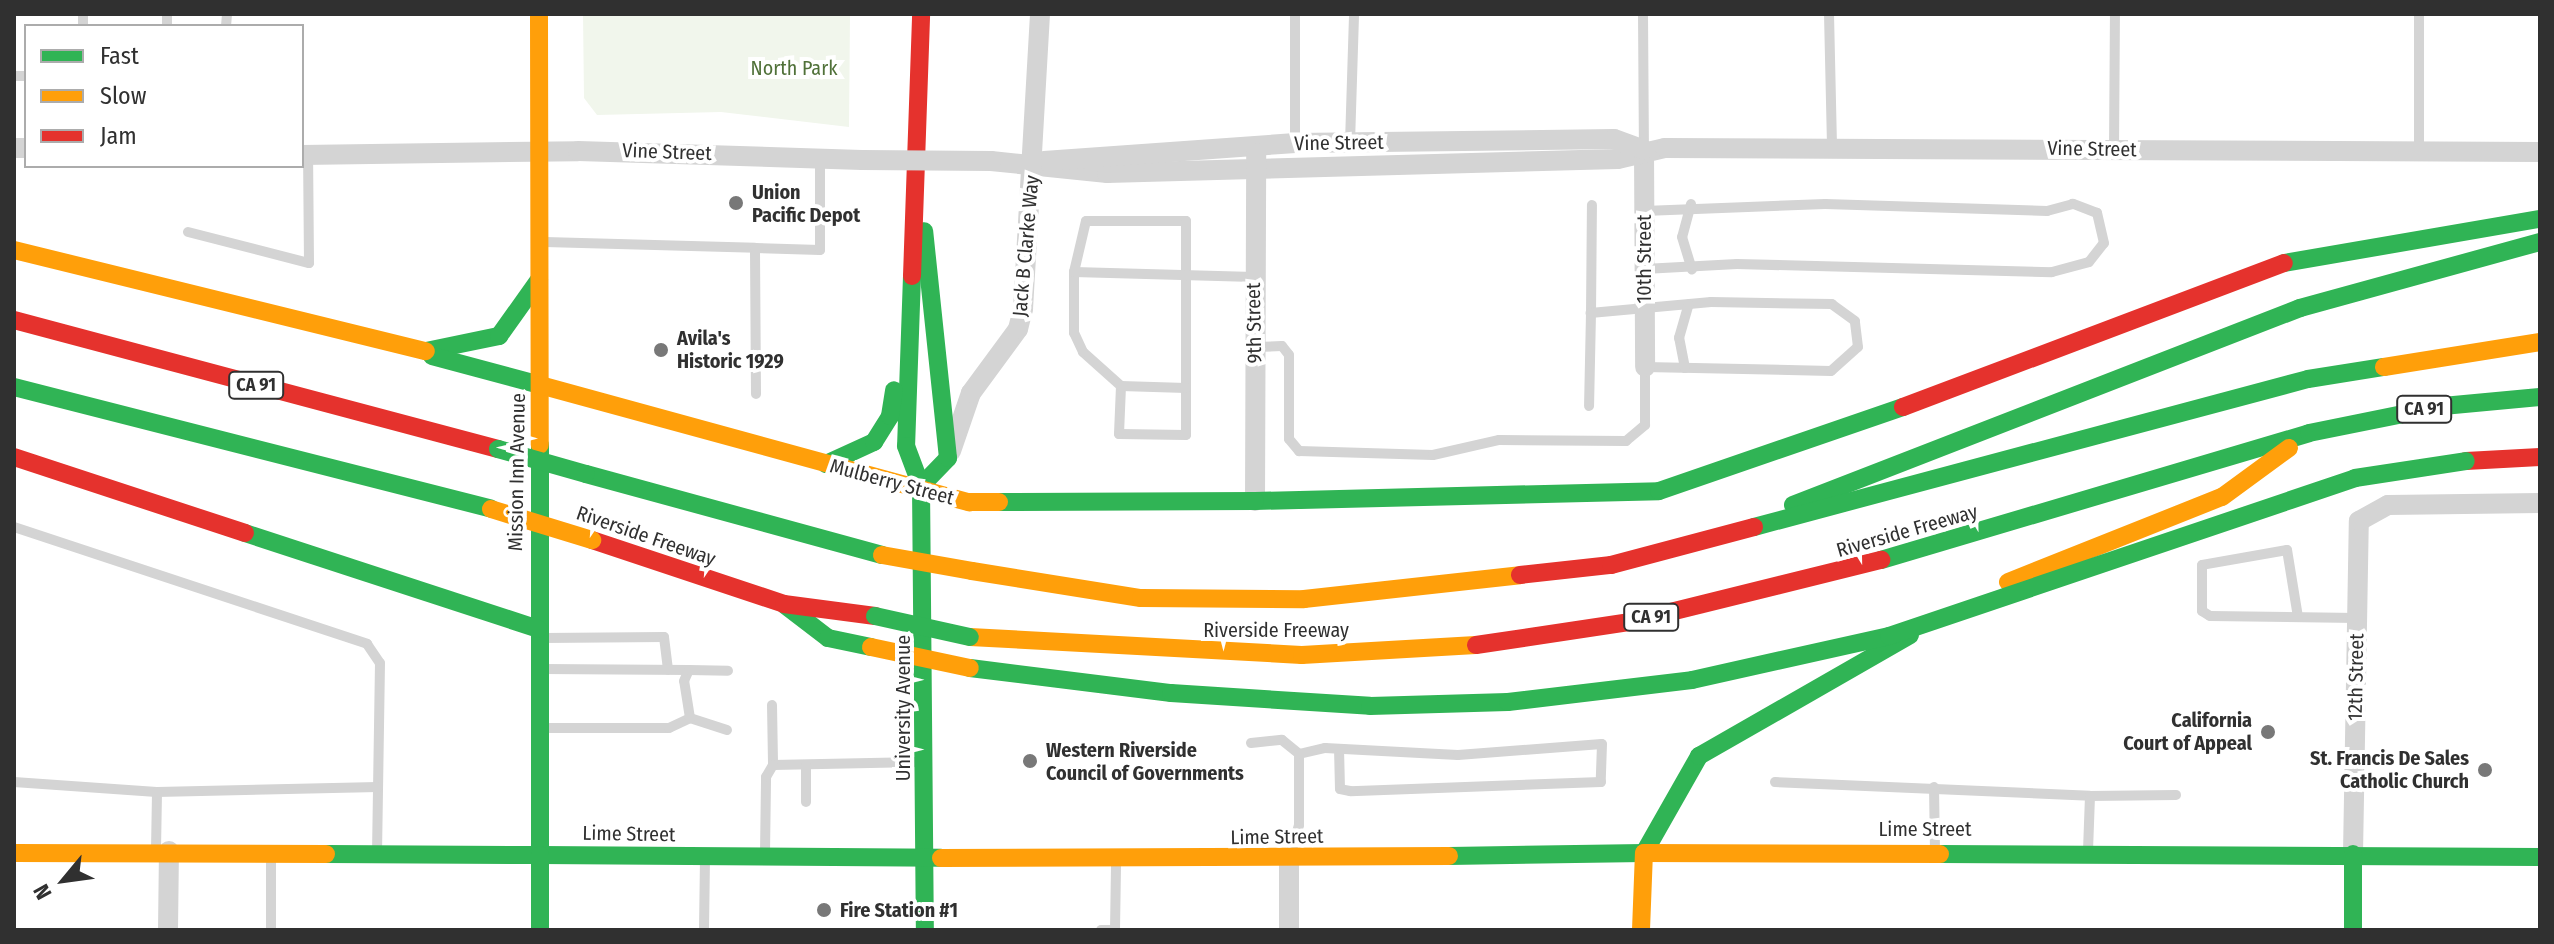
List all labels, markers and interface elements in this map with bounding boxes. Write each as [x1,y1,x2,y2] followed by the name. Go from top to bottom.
[24,24,304,168] legend
[100,42,139,70] text: Fast
[751,56,837,80] park label: North Park
[100,82,146,110] text: Slow
[100,122,137,150] text: Jam
[1294,130,1384,156] street label: Vine Street
[2047,136,2137,162] street label: Vine Street
[622,138,712,166] street label: Vine Street
[1008,174,1044,318] street label: Jack B Clarke Way
[752,180,860,227] place label: Union Pacific Depot
[727,194,745,212] marker: Union Pacific Depot
[1632,214,1656,304] street label: 10th Street
[1241,282,1267,364] street label: 9th Street
[677,326,784,373] place label: Avila's Historic 1929
[652,341,670,359] marker: Avila's Historic 1929
[228,371,284,399] road number: CA 91
[504,393,530,551] street label: Mission Inn Avenue
[2396,395,2452,423] road number: CA 91
[827,454,957,510] street label: Mulberry Street
[1834,499,1980,563] street label: Riverside Freeway
[573,501,719,571] street label: Riverside Freeway
[1623,603,1679,631] road number: CA 91
[1203,618,1349,642] street label: Riverside Freeway
[2343,633,2369,721] street label: 12th Street
[891,635,915,781] street label: University Avenue
[2123,708,2252,755] place label: California Court of Appeal
[2259,723,2277,741] marker: California Court of Appeal
[1046,738,1244,785] place label: Western Riverside Council of Governments
[2310,746,2469,793] place label: St. Francis De Sales Catholic Church
[1021,752,1039,770] marker: Western Riverside Council of Governments
[2476,761,2494,779] marker: St. Francis De Sales Catholic Church
[1878,817,1972,841] street label: Lime Street
[582,821,676,847] street label: Lime Street
[1230,824,1324,850] street label: Lime Street
[24,840,104,920] north arrow
[28,880,58,904] text: N
[840,898,958,922] place label: Fire Station #1
[815,901,833,919] marker: Fire Station #1

